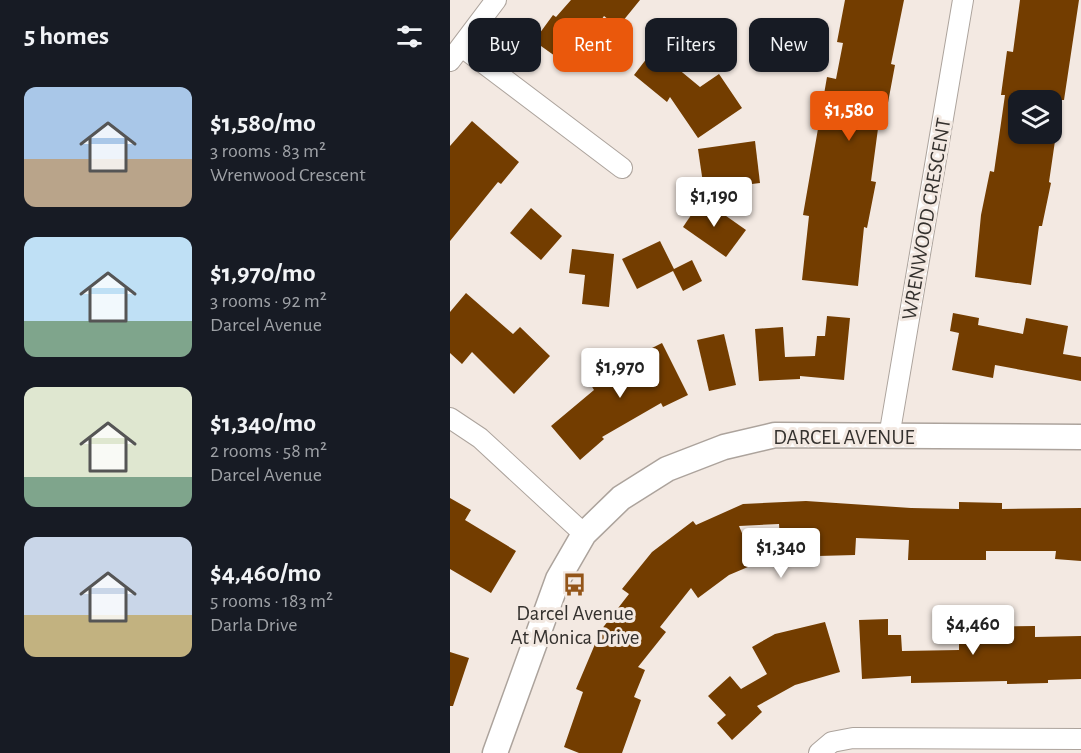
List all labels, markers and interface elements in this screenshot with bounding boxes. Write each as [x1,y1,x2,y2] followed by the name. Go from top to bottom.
[468,18,541,72] chip: Buy
[553,18,633,72] chip: Rent
[645,18,737,72] chip: Filters
[749,18,829,72] chip: New
[393,20,426,53] icon: filters
[24,23,109,49] text: 5 homes
[1008,90,1062,144] map controls
[1008,90,1062,144] button: layers
[800,91,898,142] pin: $1,580
[824,100,874,120] text: $1,580
[210,110,316,136] text: $1,580/mo
[72,111,144,183] icon: home
[898,117,955,322] street label: WRENWOOD CRESCENT
[210,141,326,161] text: 3 rooms · 83 m²
[210,165,366,185] text: Wrenwood Crescent
[665,177,763,228] pin: $1,190
[690,186,738,206] text: $1,190
[210,260,316,286] text: $1,970/mo
[72,261,144,333] icon: home
[210,291,327,311] text: 3 rooms · 92 m²
[210,315,322,335] text: Darcel Avenue
[571,348,669,399] pin: $1,970
[595,357,645,377] text: $1,970
[210,410,316,436] text: $1,340/mo
[72,411,144,483] icon: home
[773,427,915,448] street label: DARCEL AVENUE
[210,441,327,461] text: 2 rooms · 58 m²
[210,465,322,485] text: Darcel Avenue
[732,528,830,579] pin: $1,340
[756,537,806,557] text: $1,340
[210,560,321,586] text: $4,460/mo
[72,561,144,633] icon: home
[562,572,588,598] bus stop icon: Darcel Avenue At Monica Drive
[210,591,333,611] text: 5 rooms · 183 m²
[511,603,639,648] place label: Darcel Avenue At Monica Drive
[924,605,1022,656] pin: $4,460
[946,614,1000,634] text: $4,460
[210,615,298,635] text: Darla Drive

